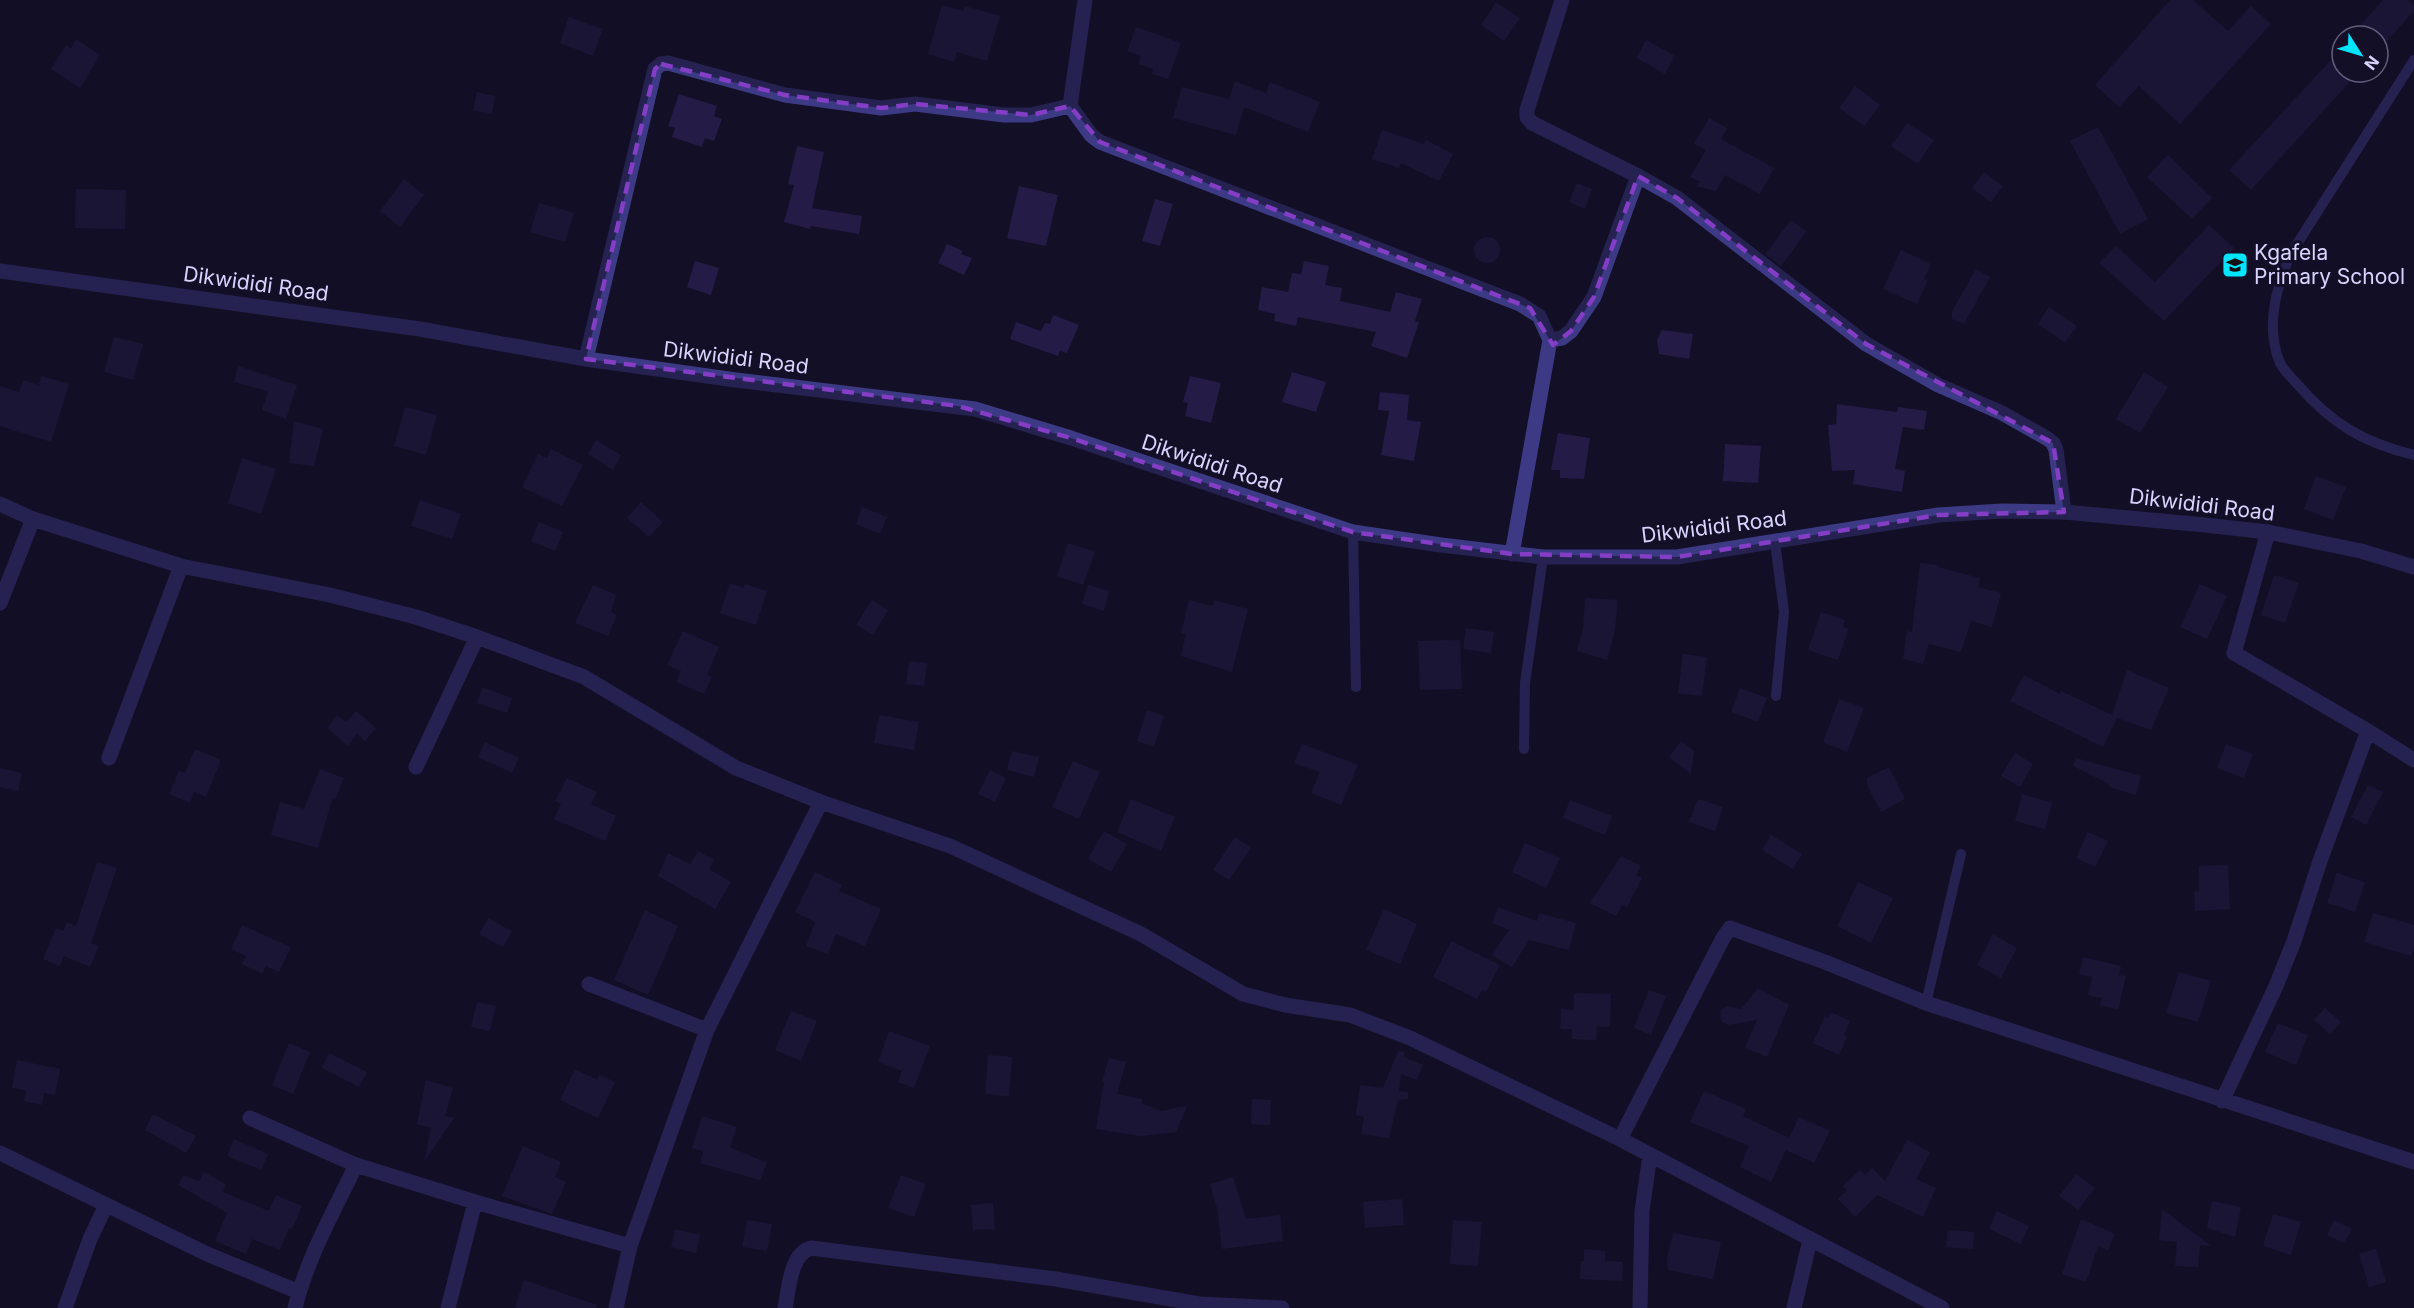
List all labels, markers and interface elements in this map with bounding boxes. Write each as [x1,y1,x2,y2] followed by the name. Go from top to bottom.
[2330,24,2390,84] north arrow
[2360,52,2384,74] text: N
[2254,240,2405,289] place label: Kgafela Primary School
[2220,250,2250,280] school or university icon: Kgafela Primary School
[182,261,330,306] street label: Dikwididi Road
[662,336,810,379] street label: Dikwididi Road
[1139,429,1286,498] street label: Dikwididi Road
[2128,483,2276,526] street label: Dikwididi Road
[1640,505,1788,548] street label: Dikwididi Road

